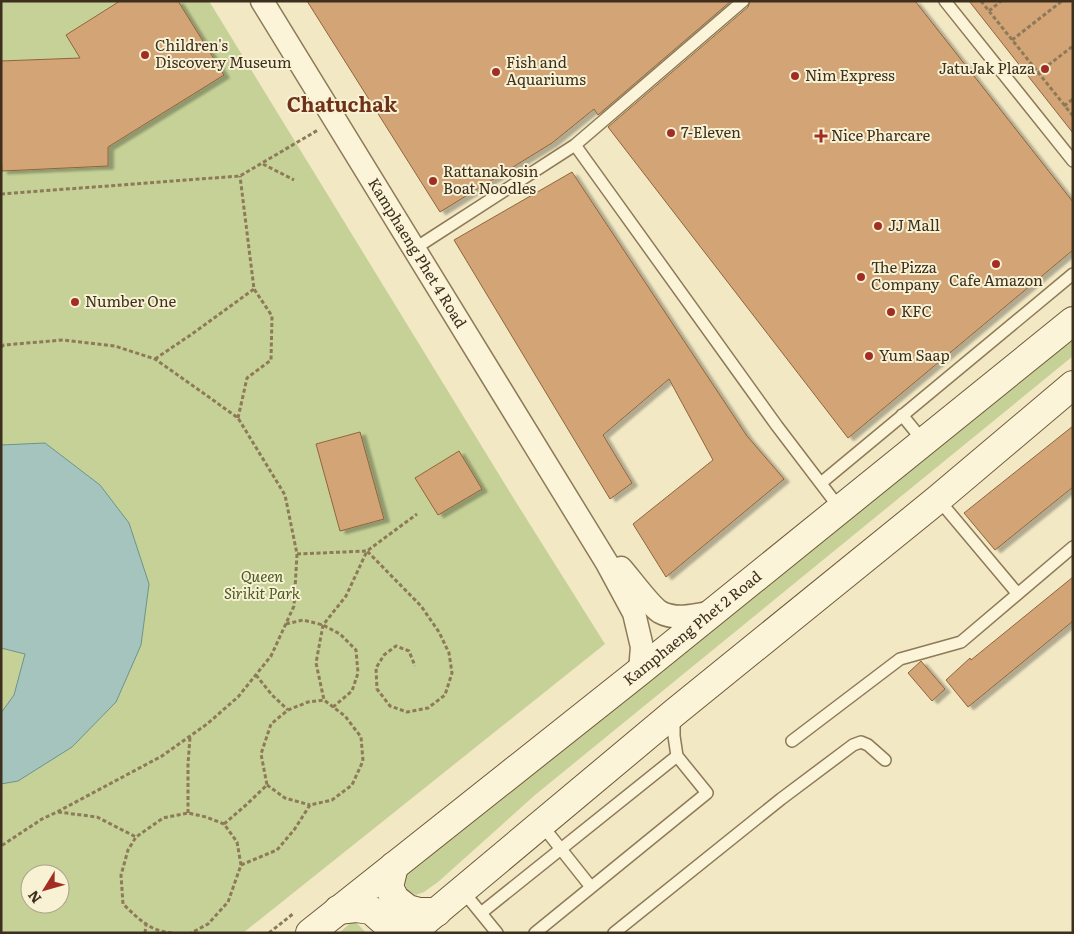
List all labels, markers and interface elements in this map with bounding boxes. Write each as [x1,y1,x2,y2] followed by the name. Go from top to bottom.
[155,33,292,73] place label: Children's Discovery Museum
[139,49,151,61] marker: Children's Discovery Museum
[506,50,586,90] place label: Fish and Aquariums
[939,56,1036,79] place label: JatuJak Plaza
[805,63,895,86] place label: Nim Express
[1039,63,1051,75] marker: JatuJak Plaza
[490,66,502,78] marker: Fish and Aquariums
[789,70,801,82] marker: Nim Express
[287,88,398,118] district label: Chatuchak
[681,120,741,143] place label: 7-Eleven
[831,123,930,146] place label: Nice Pharcare
[665,127,677,139] marker: 7-Eleven
[815,130,827,142] marker: Nice Pharcare
[443,159,539,199] place label: Rattanakosin Boat Noodles
[363,173,473,332] street label: Kamphaeng Phet 4 Road
[427,175,439,187] marker: Rattanakosin Boat Noodles
[888,213,940,236] place label: JJ Mall
[872,220,884,232] marker: JJ Mall
[871,255,940,295] place label: The Pizza Company
[990,258,1002,270] marker: Cafe Amazon
[949,268,1043,291] place label: Cafe Amazon
[855,271,867,283] marker: The Pizza Company
[85,289,177,312] place label: Number One
[69,296,81,308] marker: Number One
[901,299,932,322] place label: KFC
[885,306,897,318] marker: KFC
[879,343,950,366] place label: Yum Saap
[863,350,875,362] marker: Yum Saap
[224,564,301,604] park label: Queen Sirikit Park
[618,564,766,690] street label: Kamphaeng Phet 2 Road
[20,864,70,914] north arrow
[22,887,45,908] text: N

